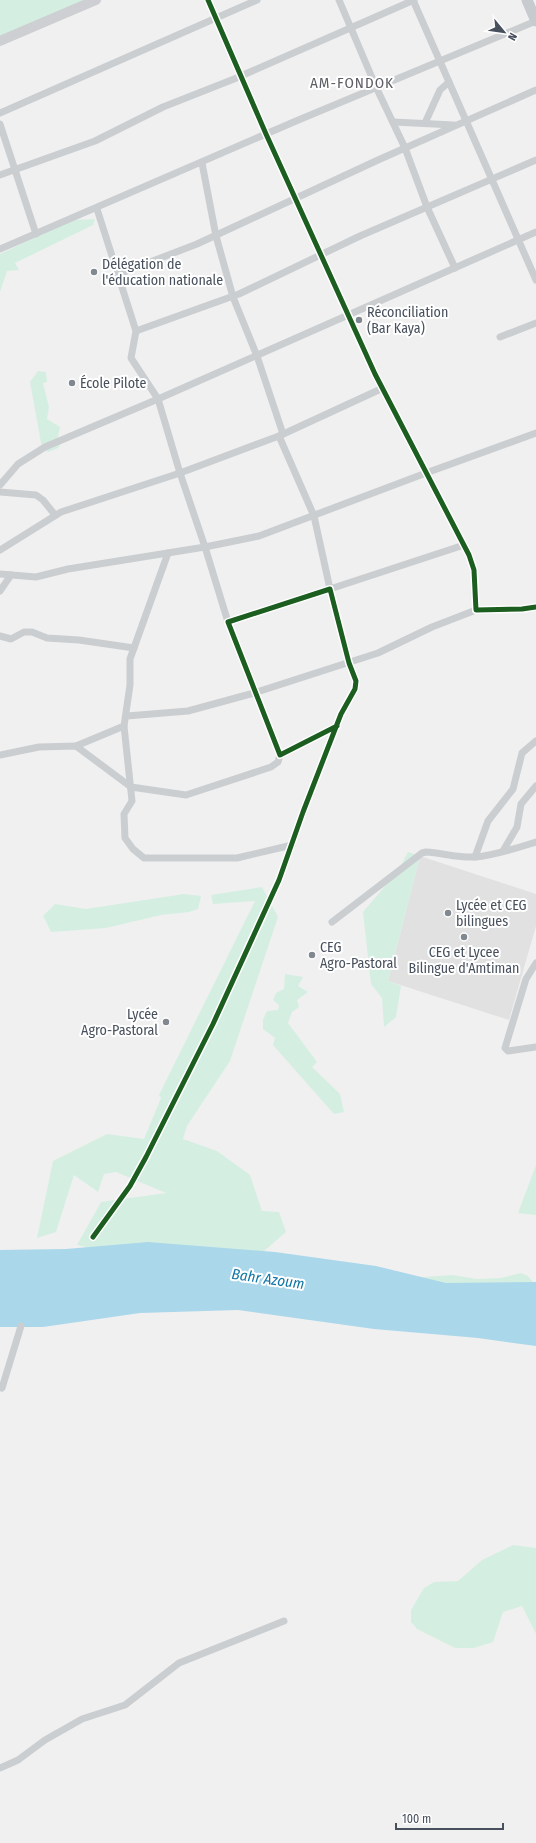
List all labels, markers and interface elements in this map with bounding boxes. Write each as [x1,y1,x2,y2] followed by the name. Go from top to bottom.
[484,12,524,52] north arrow
[505,31,520,43] text: N
[310,74,394,92] district label: AM-FONDOK
[102,256,223,289] place label: Délégation de l'éducation nationale
[89,267,99,277] marker: Délégation de l'éducation nationale
[367,304,448,337] place label: Réconciliation (Bar Kaya)
[354,315,364,325] marker: Réconciliation (Bar Kaya)
[80,374,146,392] place label: École Pilote
[67,378,77,388] marker: École Pilote
[456,897,527,930] place label: Lycée et CEG bilingues
[443,908,453,918] marker: Lycée et CEG bilingues
[459,932,469,942] marker: CEG et Lycee Bilingue d'Amtiman
[320,939,397,972] place label: CEG Agro-Pastoral
[409,944,519,977] place label: CEG et Lycee Bilingue d'Amtiman
[307,950,317,960] marker: CEG Agro-Pastoral
[81,1006,158,1039] place label: Lycée Agro-Pastoral
[161,1017,171,1027] marker: Lycée Agro-Pastoral
[231,1265,305,1293] water label: Bahr Azoum
[396,1805,503,1831] scale bar
[402,1812,431,1826] text: 100 m

